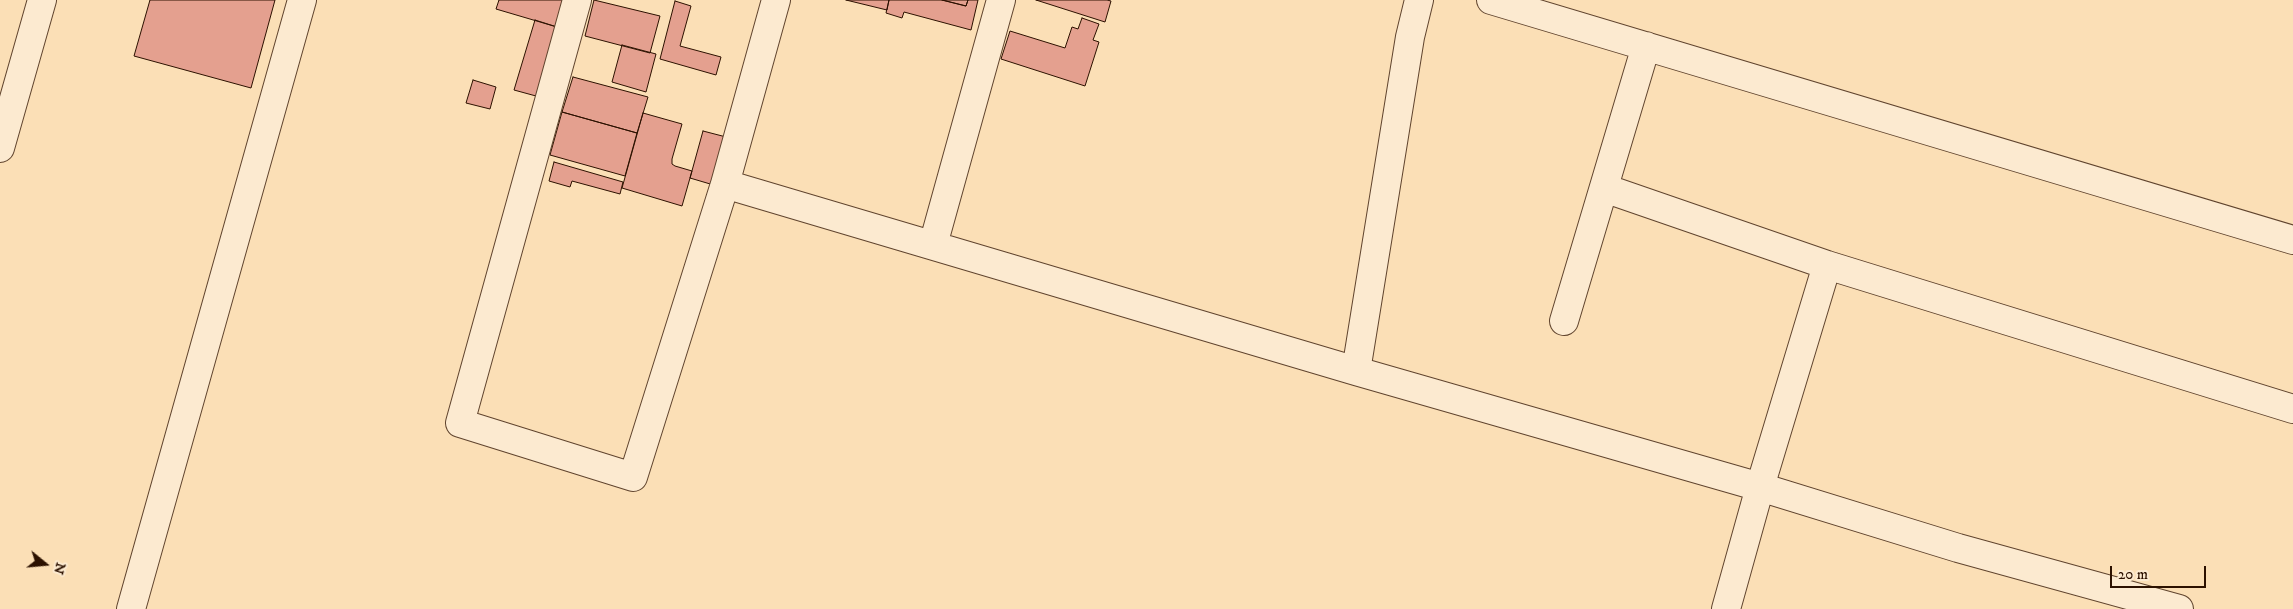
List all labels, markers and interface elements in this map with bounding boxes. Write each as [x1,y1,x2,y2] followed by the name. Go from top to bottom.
[20,539,70,589] north arrow
[2113,556,2209,588] scale bar
[49,560,70,577] text: N
[2118,565,2148,584] text: 20 m

